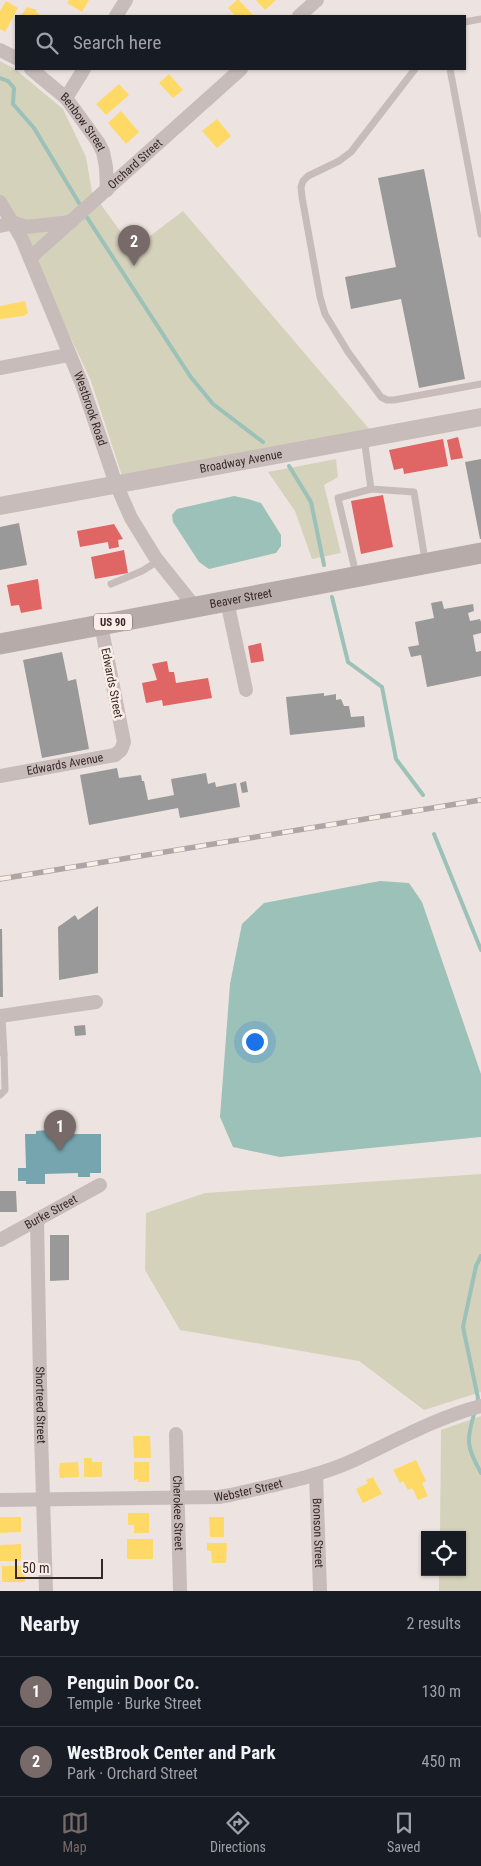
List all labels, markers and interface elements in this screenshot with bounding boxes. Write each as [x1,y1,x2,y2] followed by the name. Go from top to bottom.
[15,15,466,70] search box
[33,29,61,57] icon: search
[73,31,161,54] text: Search here
[58,90,109,154] street label: Benbow Street
[105,136,165,192] street label: Orchard Street
[118,225,150,266] pin: 2
[71,370,109,448] street label: Westbrook Road
[198,447,284,476] street label: Broadway Avenue
[208,586,273,611] street label: Beaver Street
[94,614,132,630] road number: US 90
[98,647,126,720] street label: Edwards Street
[25,750,105,778] street label: Edwards Avenue
[242,1029,268,1055] your location
[44,1110,76,1151] pin: 1
[22,1192,80,1232] street label: Burke Street
[33,1366,48,1444] street label: Shortreed Street
[170,1475,186,1551] street label: Cherokee Street
[213,1476,284,1505] street label: Webster Street
[310,1498,326,1569] street label: Bronson Street
[421,1531,466,1576] map controls
[421,1531,466,1576] button: locate
[15,1556,102,1579] scale bar
[22,1560,50,1576] text: 50 m
[20,1612,79,1636] text: Nearby
[406,1614,461,1633] text: 2 results
[67,1671,200,1694] text: Penguin Door Co.
[32,1682,40,1701] text: 1
[422,1682,461,1701] text: 130 m
[67,1694,201,1713] text: Temple · Burke Street
[67,1741,275,1764] text: WestBrook Center and Park
[32,1752,40,1771] text: 2
[422,1752,461,1771] text: 450 m
[67,1764,198,1783] text: Park · Orchard Street
[61,1809,89,1855] tab: Map
[210,1809,266,1855] tab: Directions
[387,1809,420,1855] tab: Saved

